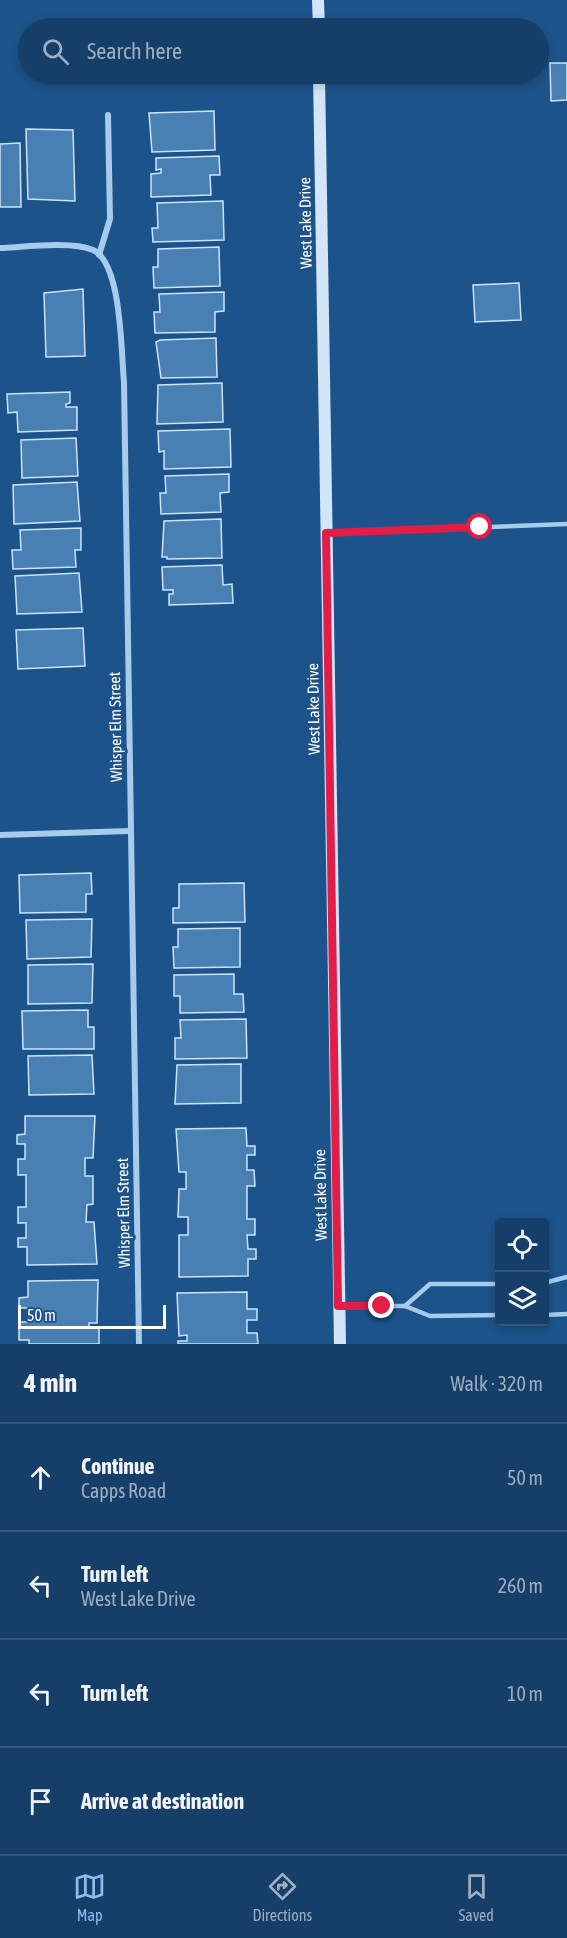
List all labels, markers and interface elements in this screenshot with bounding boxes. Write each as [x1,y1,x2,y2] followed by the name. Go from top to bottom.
[18,18,549,84] search box
[39,35,72,68] icon: search
[87,38,182,64] text: Search here
[295,177,315,269] street label: West Lake Drive
[466,513,492,539] route start
[303,663,323,755] street label: West Lake Drive
[105,671,126,782] street label: Whisper Elm Street
[310,1149,330,1241] street label: West Lake Drive
[113,1157,134,1268] street label: Whisper Elm Street
[495,1218,549,1326] map controls
[495,1218,549,1272] button: locate
[495,1272,549,1326] button: layers
[368,1292,394,1318] route end
[18,1302,166,1330] scale bar
[27,1306,56,1324] text: 50 m
[24,1368,77,1398] text: 4 min
[451,1372,543,1395] text: Walk · 320 m
[81,1453,155,1479] text: Continue
[24,1461,57,1494] icon: ahead
[507,1466,543,1489] text: 50 m
[81,1479,166,1502] text: Capps Road
[81,1561,148,1587] text: Turn left
[24,1569,57,1602] icon: left
[498,1574,543,1597] text: 260 m
[81,1587,196,1610] text: West Lake Drive
[24,1677,57,1710] icon: left
[81,1680,148,1706] text: Turn left
[507,1682,543,1705] text: 10 m
[24,1785,57,1818] icon: arrive
[81,1788,244,1814] text: Arrive at destination
[73,1870,106,1924] tab: Map
[252,1870,312,1924] tab: Directions
[458,1870,494,1924] tab: Saved

